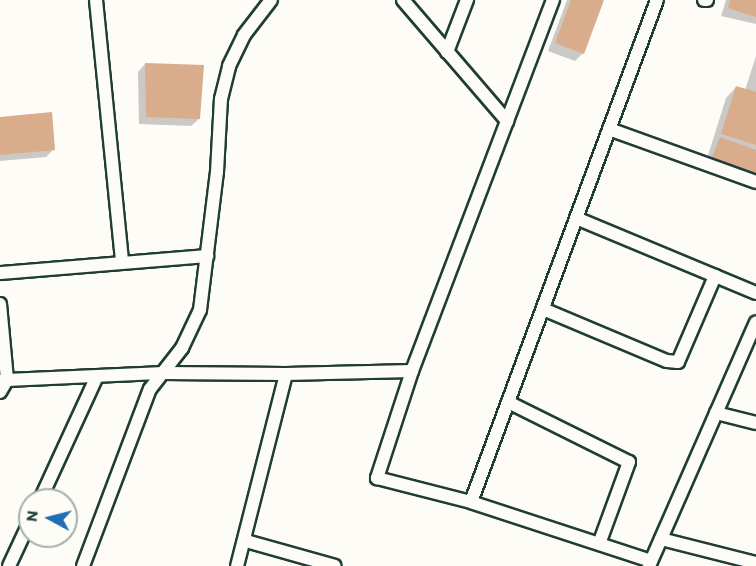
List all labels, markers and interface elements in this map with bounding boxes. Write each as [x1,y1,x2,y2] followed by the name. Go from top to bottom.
[18,488,78,548] north arrow
[22,509,42,523] text: N

